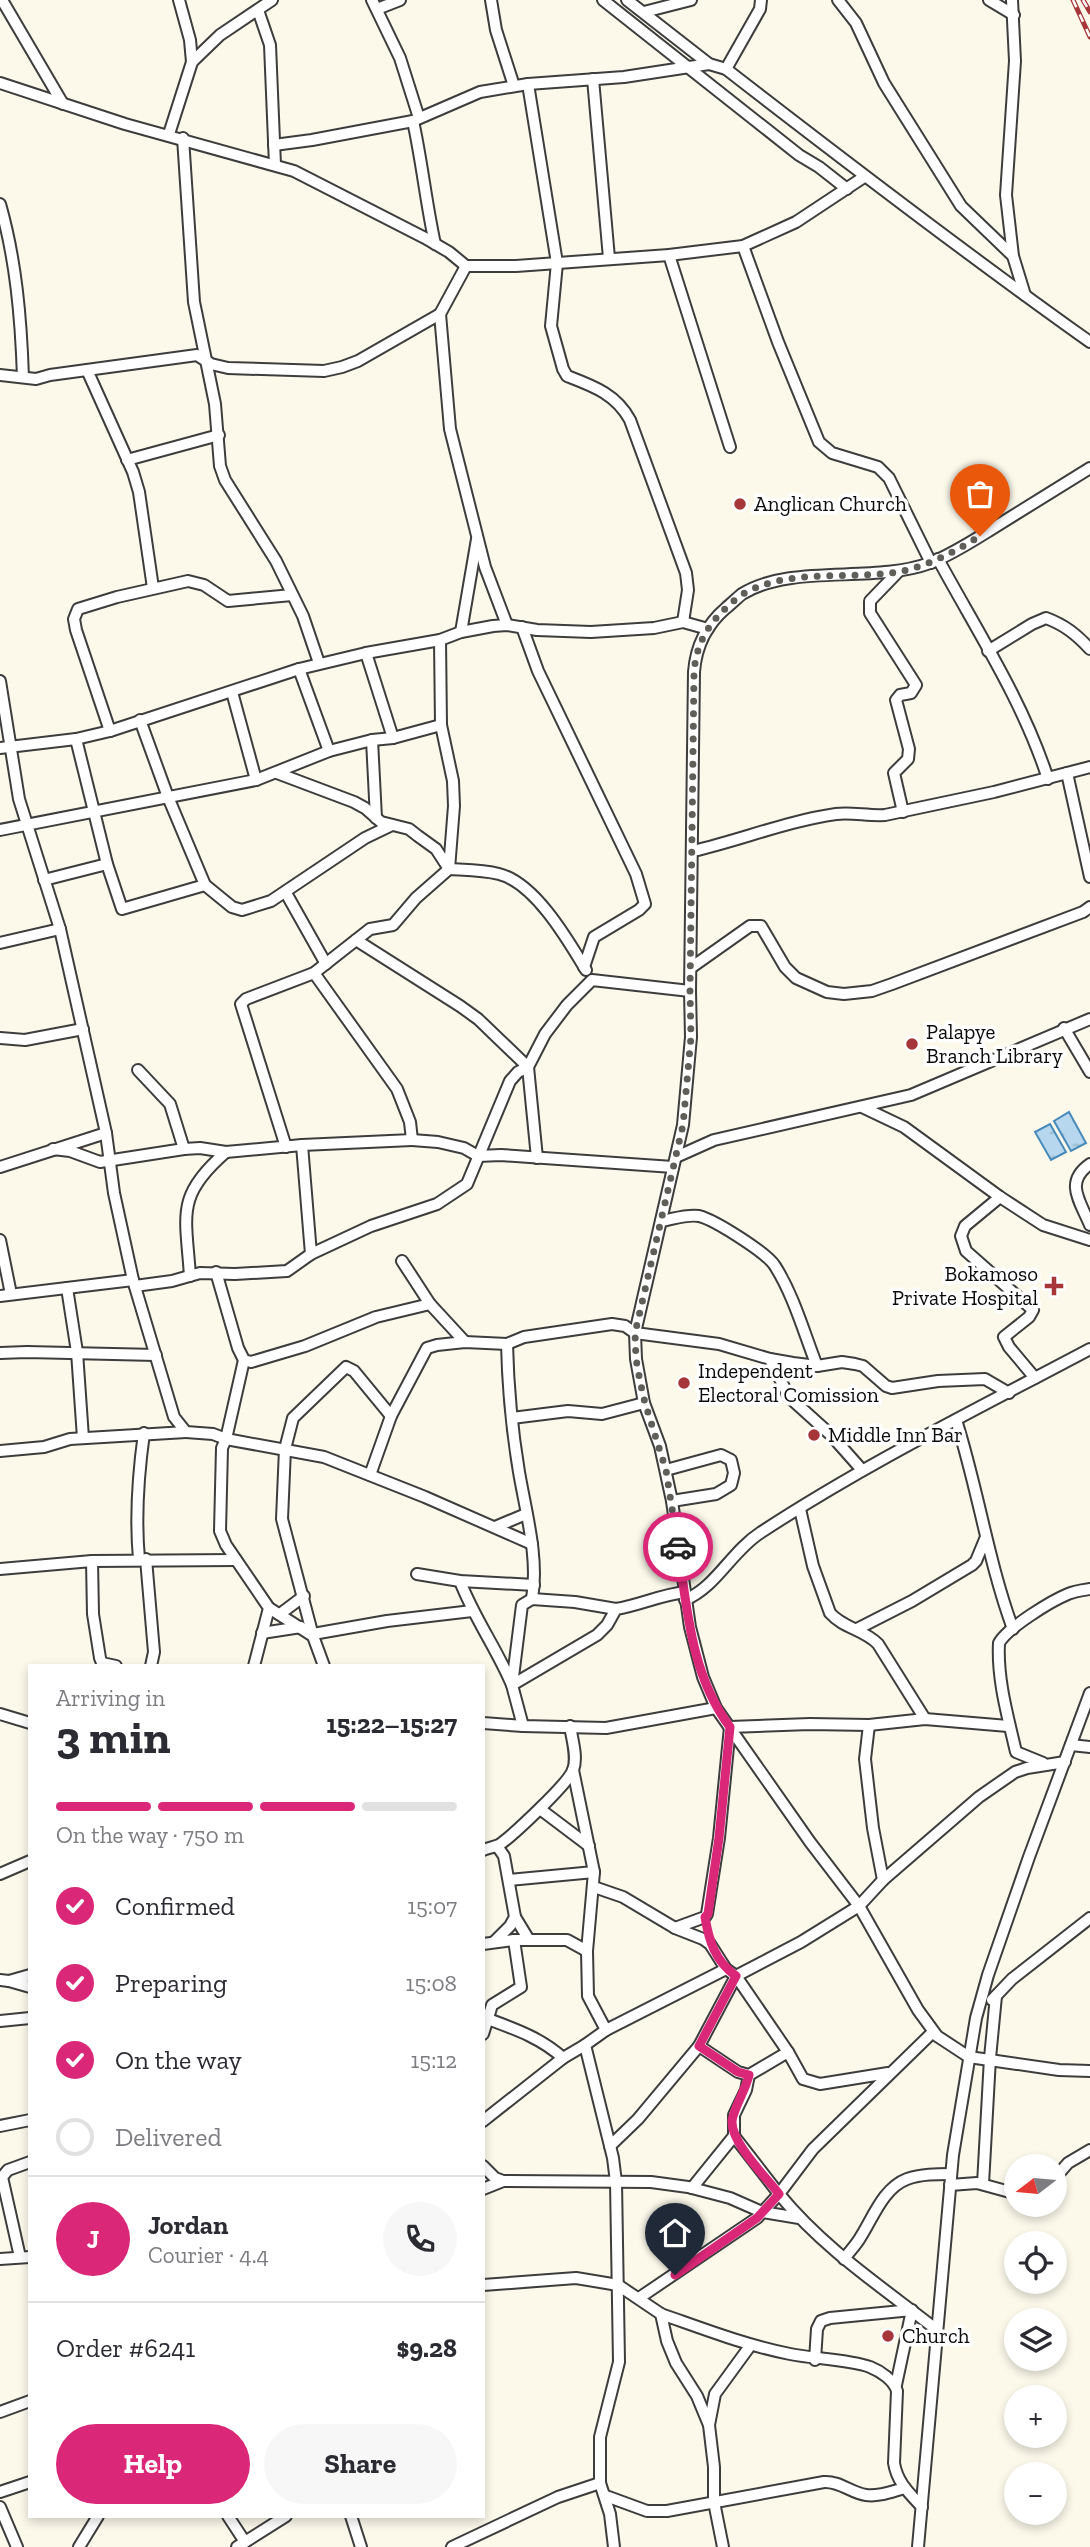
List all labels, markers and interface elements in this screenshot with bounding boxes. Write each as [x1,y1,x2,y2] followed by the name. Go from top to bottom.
[950,464,1010,536] pin
[961,475,999,513] icon: bag
[754,491,907,516] place label: Anglican Church
[732,496,748,512] marker: Anglican Church
[926,1019,1063,1068] place label: Palapye Branch Library
[904,1036,920,1052] marker: Palapye Branch Library
[892,1261,1038,1310] place label: Bokamoso Private Hospital
[1044,1276,1064,1296] marker: Bokamoso Private Hospital
[698,1358,879,1407] place label: Independent Electoral Comission
[676,1375,692,1391] marker: Independent Electoral Comission
[828,1422,963,1447] place label: Middle Inn Bar
[806,1427,822,1443] marker: Middle Inn Bar
[643,1512,713,1582] courier
[659,1528,697,1566] icon: car
[56,1684,165,1712] text: Arriving in
[326,1708,457,1740] text: 15:22–15:27
[56,1710,170,1765] text: 3 min
[56,1821,244,1849] text: On the way · 750 m
[56,1887,94,1925] icon: check
[115,1890,235,1922] text: Confirmed
[407,1892,457,1920] text: 15:07
[56,1964,94,2002] icon: check
[115,1967,227,1999] text: Preparing
[406,1969,457,1997] text: 15:08
[56,2041,94,2079] icon: check
[115,2044,242,2076] text: On the way
[411,2046,457,2074] text: 15:12
[115,2121,222,2153] text: Delivered
[1004,2154,1068,2217] north arrow
[1004,2154,1067,2525] map controls
[383,2202,457,2276] button: phone
[645,2203,705,2275] pin
[148,2209,228,2241] text: Jordan
[656,2214,694,2252] icon: home
[87,2223,99,2255] text: J
[1004,2231,1067,2294] button: locate
[148,2241,269,2269] text: Courier · 4.4
[1004,2308,1067,2371] button: layers
[902,2323,970,2348] place label: Church
[880,2328,896,2344] marker: Church
[56,2332,195,2364] text: Order #6241
[396,2332,457,2364] text: $9.28
[1004,2385,1067,2448] button: +
[56,2424,250,2504] button: Help
[264,2424,457,2504] button: Share
[1004,2462,1067,2525] button: −

